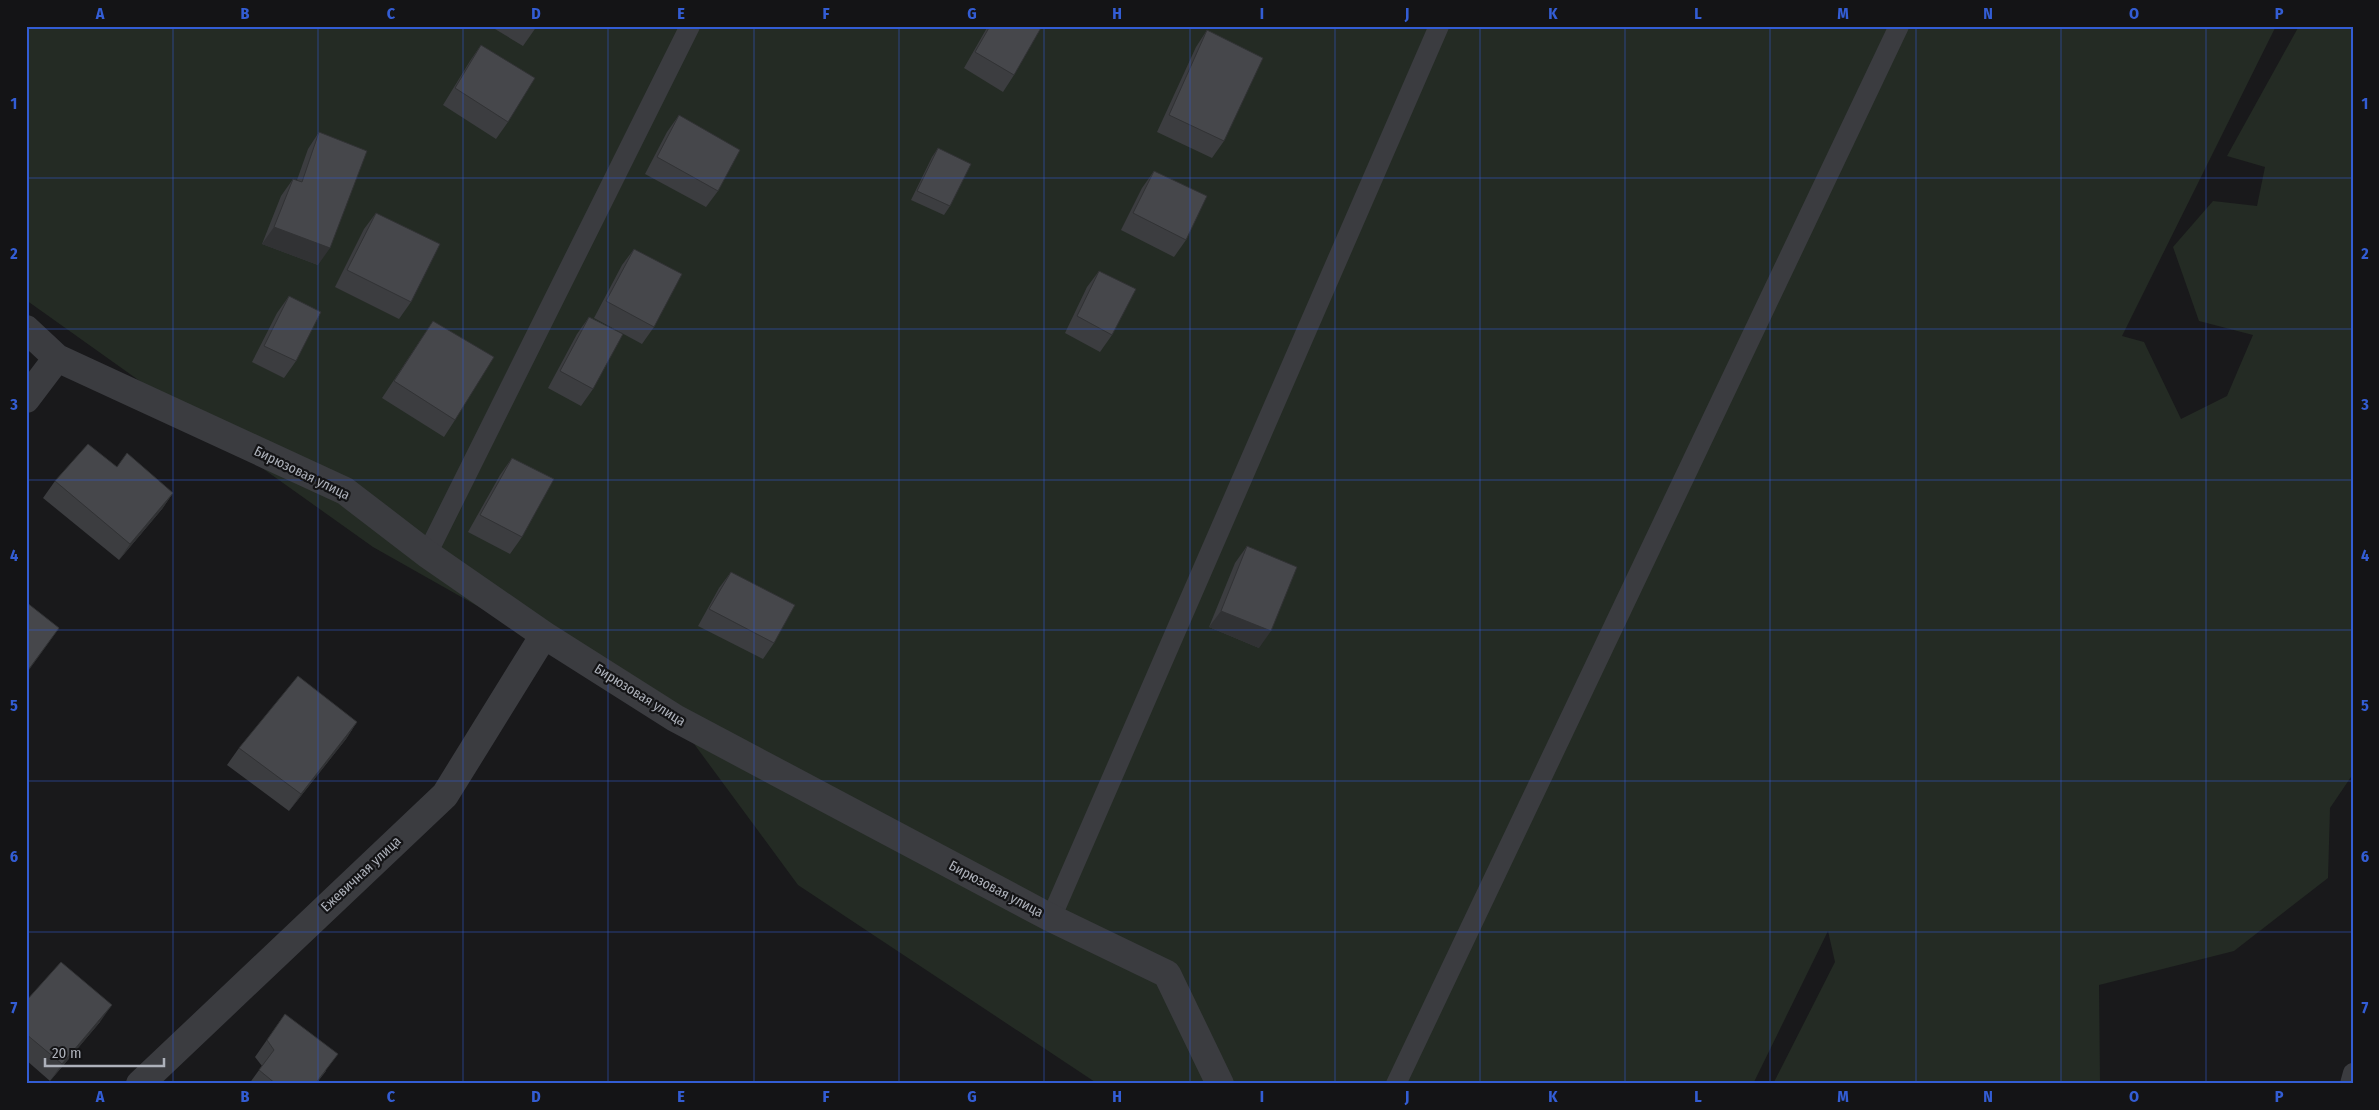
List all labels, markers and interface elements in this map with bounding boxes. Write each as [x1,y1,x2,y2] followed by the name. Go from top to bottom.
[95,4,105,23] text: A
[241,4,250,23] text: B
[387,4,396,23] text: C
[531,4,541,23] text: D
[677,4,685,23] text: E
[822,4,830,23] text: F
[967,4,977,23] text: G
[1112,4,1122,23] text: H
[1260,4,1264,23] text: I
[1404,4,1409,23] text: J
[1548,4,1558,23] text: K
[1694,4,1702,23] text: L
[1837,4,1849,23] text: M
[1983,4,1993,23] text: N
[2129,4,2139,23] text: O
[2275,4,2284,23] text: P
[11,94,17,113] text: 1
[2362,94,2368,113] text: 1
[9,244,18,263] text: 2
[2360,244,2369,263] text: 2
[9,395,18,414] text: 3
[2360,395,2369,414] text: 3
[251,442,353,504] street label: Бирюзовая улица
[10,546,18,565] text: 4
[2361,546,2369,565] text: 4
[591,660,689,730] street label: Бирюзовая улица
[10,696,18,715] text: 5
[2361,696,2369,715] text: 5
[317,832,405,915] street label: Ежевичная улица
[10,847,18,866] text: 6
[2361,847,2369,866] text: 6
[946,857,1046,921] street label: Бирюзовая улица
[11,998,18,1017] text: 7
[2362,998,2369,1017] text: 7
[45,1035,164,1067] scale bar
[52,1044,82,1062] text: 20 m
[95,1087,105,1106] text: A
[241,1087,250,1106] text: B
[387,1087,396,1106] text: C
[531,1087,541,1106] text: D
[677,1087,685,1106] text: E
[822,1087,830,1106] text: F
[967,1087,977,1106] text: G
[1112,1087,1122,1106] text: H
[1260,1087,1264,1106] text: I
[1404,1087,1409,1106] text: J
[1548,1087,1558,1106] text: K
[1694,1087,1702,1106] text: L
[1837,1087,1849,1106] text: M
[1983,1087,1993,1106] text: N
[2129,1087,2139,1106] text: O
[2275,1087,2284,1106] text: P

